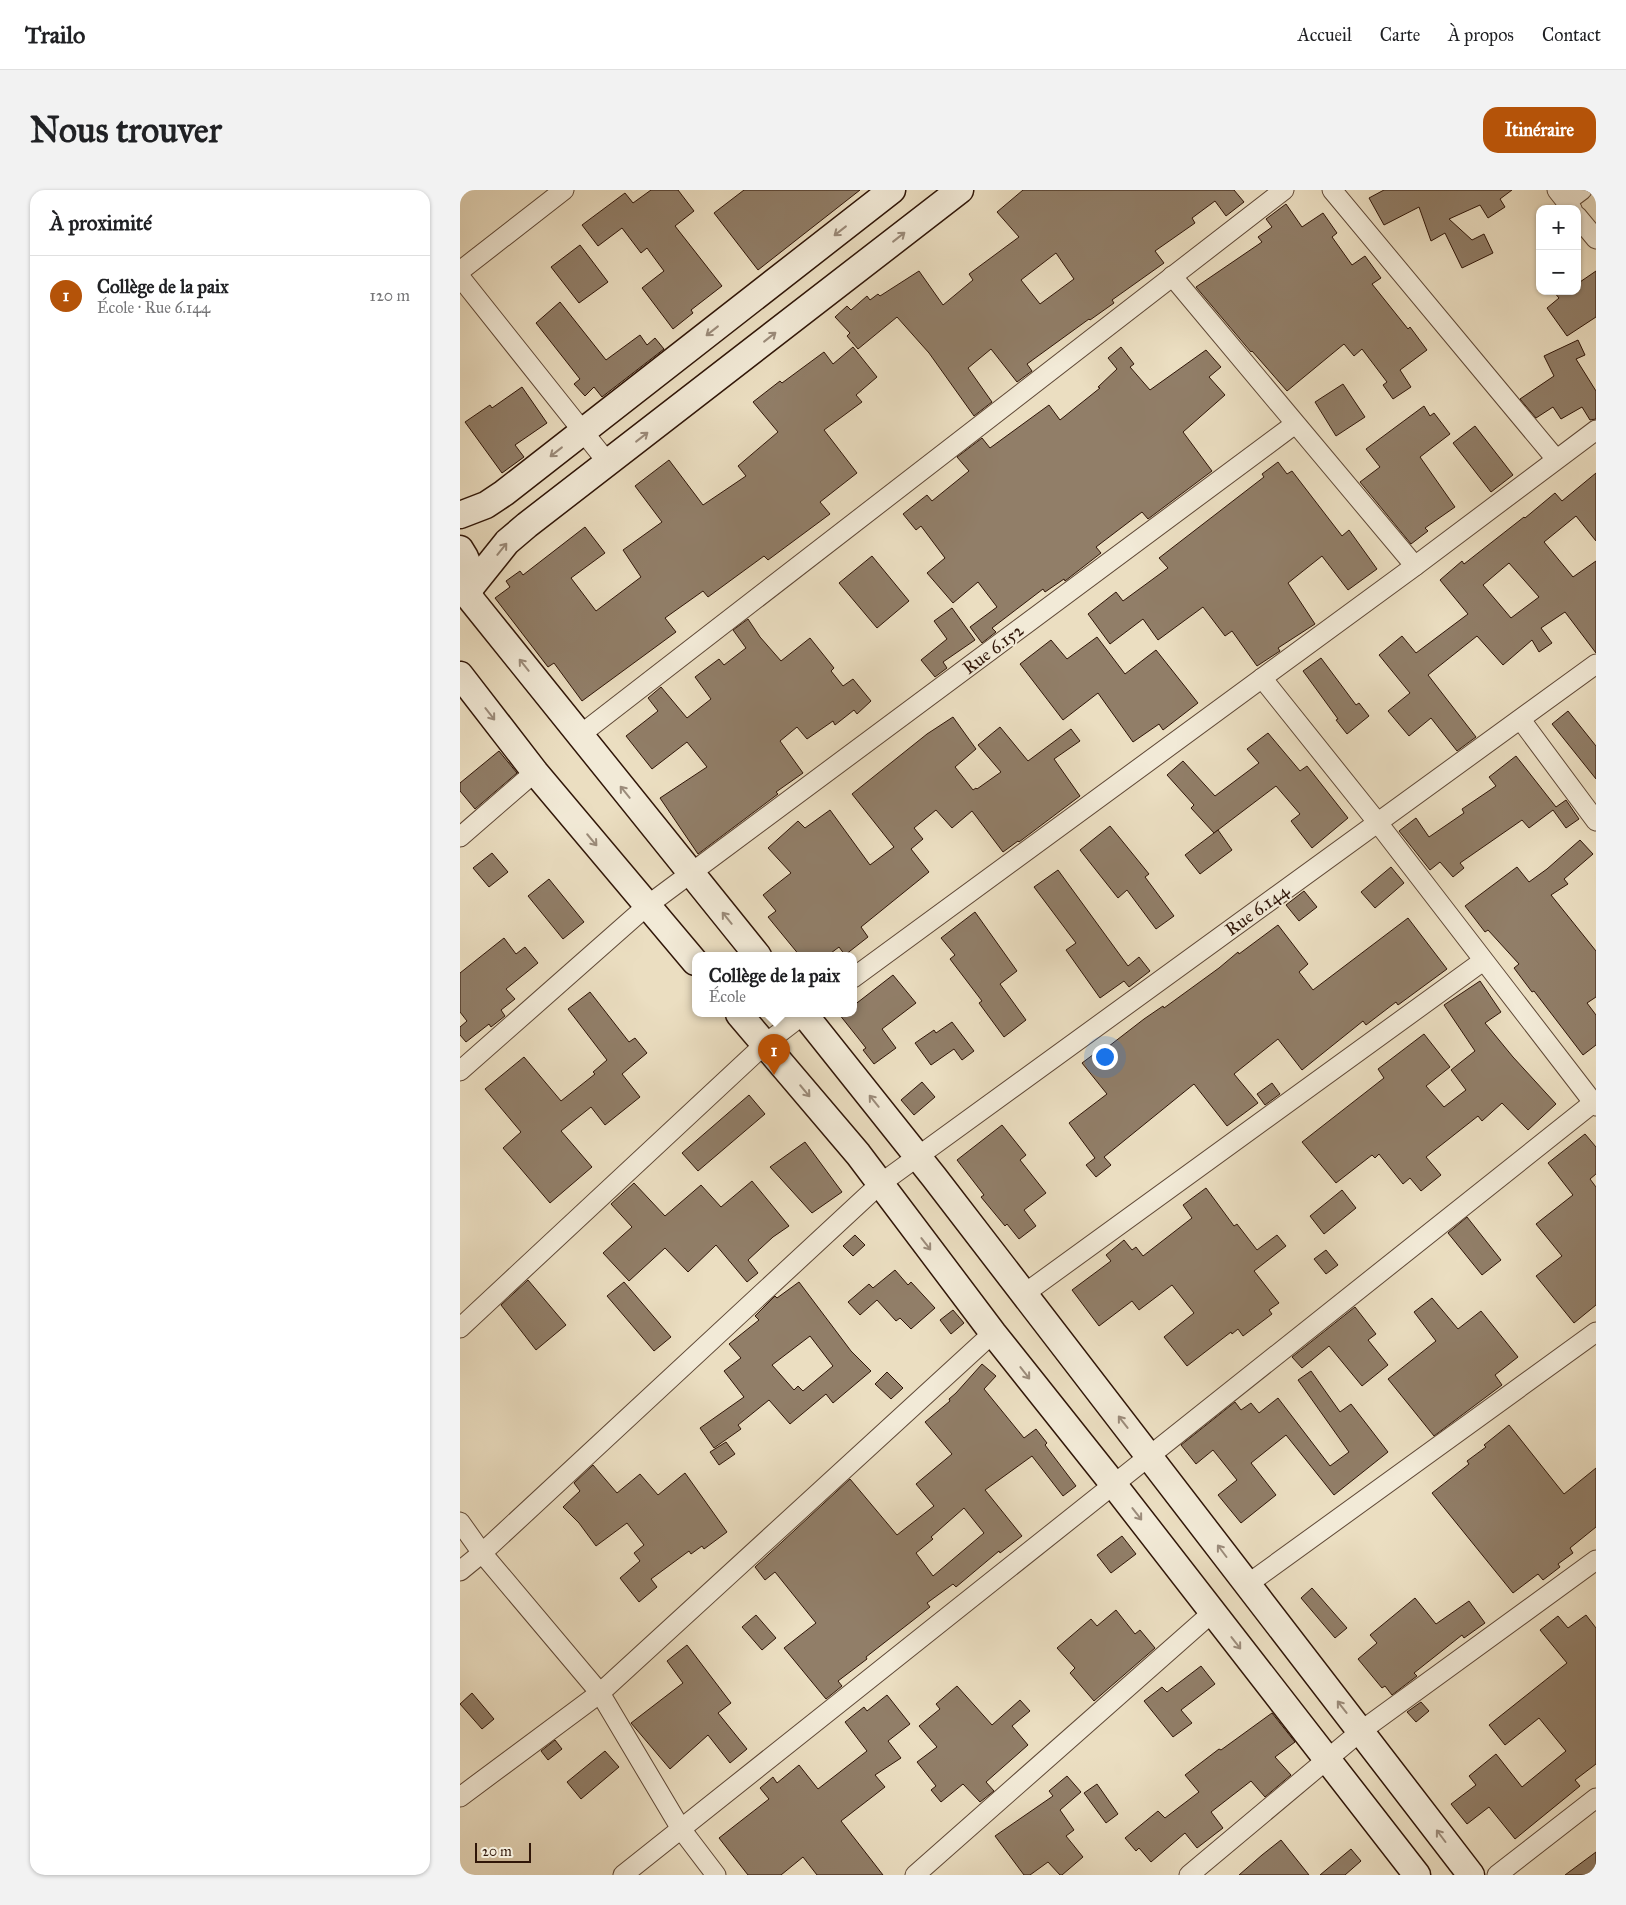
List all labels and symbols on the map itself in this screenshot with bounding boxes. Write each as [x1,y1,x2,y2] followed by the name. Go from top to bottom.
[834,225,847,236] one-way arrow
[892,232,905,243] one-way arrow
[706,325,719,336] one-way arrow
[763,332,777,342] one-way arrow
[635,431,648,442] one-way arrow
[550,447,563,458] one-way arrow
[496,543,507,556] one-way arrow
[958,619,1028,679] street label: Rue 6.152
[518,659,529,672] one-way arrow
[484,707,495,720] one-way arrow
[620,785,631,798] one-way arrow
[586,833,598,846] one-way arrow
[1221,879,1294,941] street label: Rue 6.144
[722,912,733,925] one-way arrow
[758,1034,790,1075] pin: 1
[1092,1044,1118,1070] your location
[799,1084,810,1097] one-way arrow
[869,1094,879,1108] one-way arrow
[921,1237,932,1250] one-way arrow
[1020,1366,1031,1379] one-way arrow
[1118,1416,1129,1429] one-way arrow
[1131,1507,1142,1520] one-way arrow
[1217,1544,1227,1558] one-way arrow
[1231,1636,1242,1649] one-way arrow
[1337,1701,1348,1714] one-way arrow
[1436,1830,1447,1843] one-way arrow
[475,1840,531,1863] scale bar

